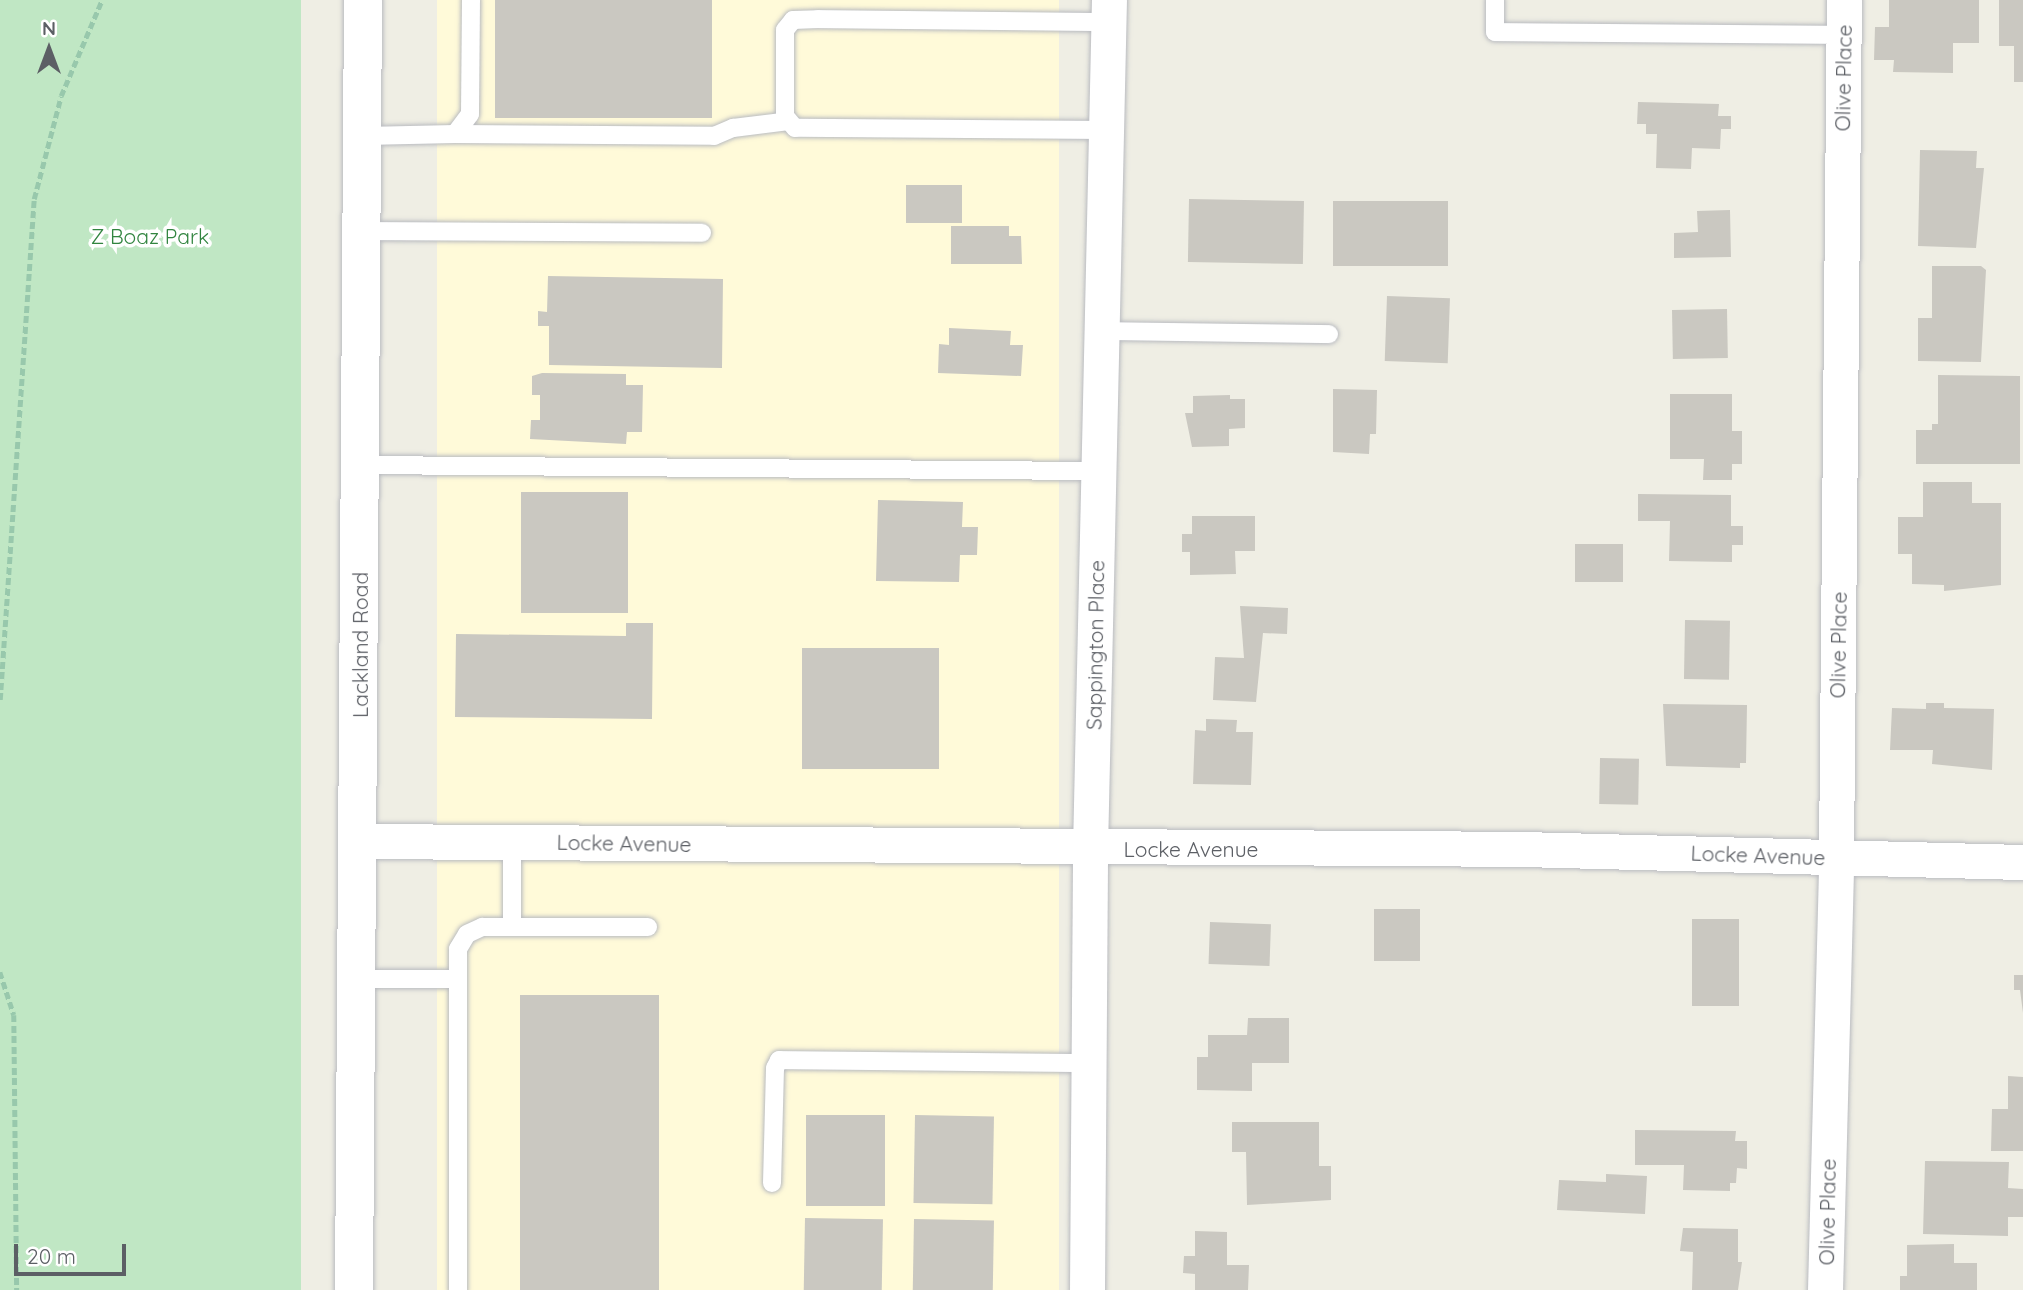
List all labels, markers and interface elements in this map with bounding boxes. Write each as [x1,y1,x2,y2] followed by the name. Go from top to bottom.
[14,14,84,84] north arrow
[42,16,56,40] text: N
[1829,24,1857,132] street label: Olive Place
[91,223,209,249] park label: Z Boaz Park
[1081,560,1109,730] street label: Sappington Place
[347,572,373,718] street label: Lackland Road
[1824,591,1852,699] street label: Olive Place
[556,829,692,857] street label: Locke Avenue
[1124,836,1258,862] street label: Locke Avenue
[1690,840,1826,870] street label: Locke Avenue
[1813,1158,1841,1266] street label: Olive Place
[18,1230,130,1274] scale bar
[27,1243,76,1269] text: 20 m

